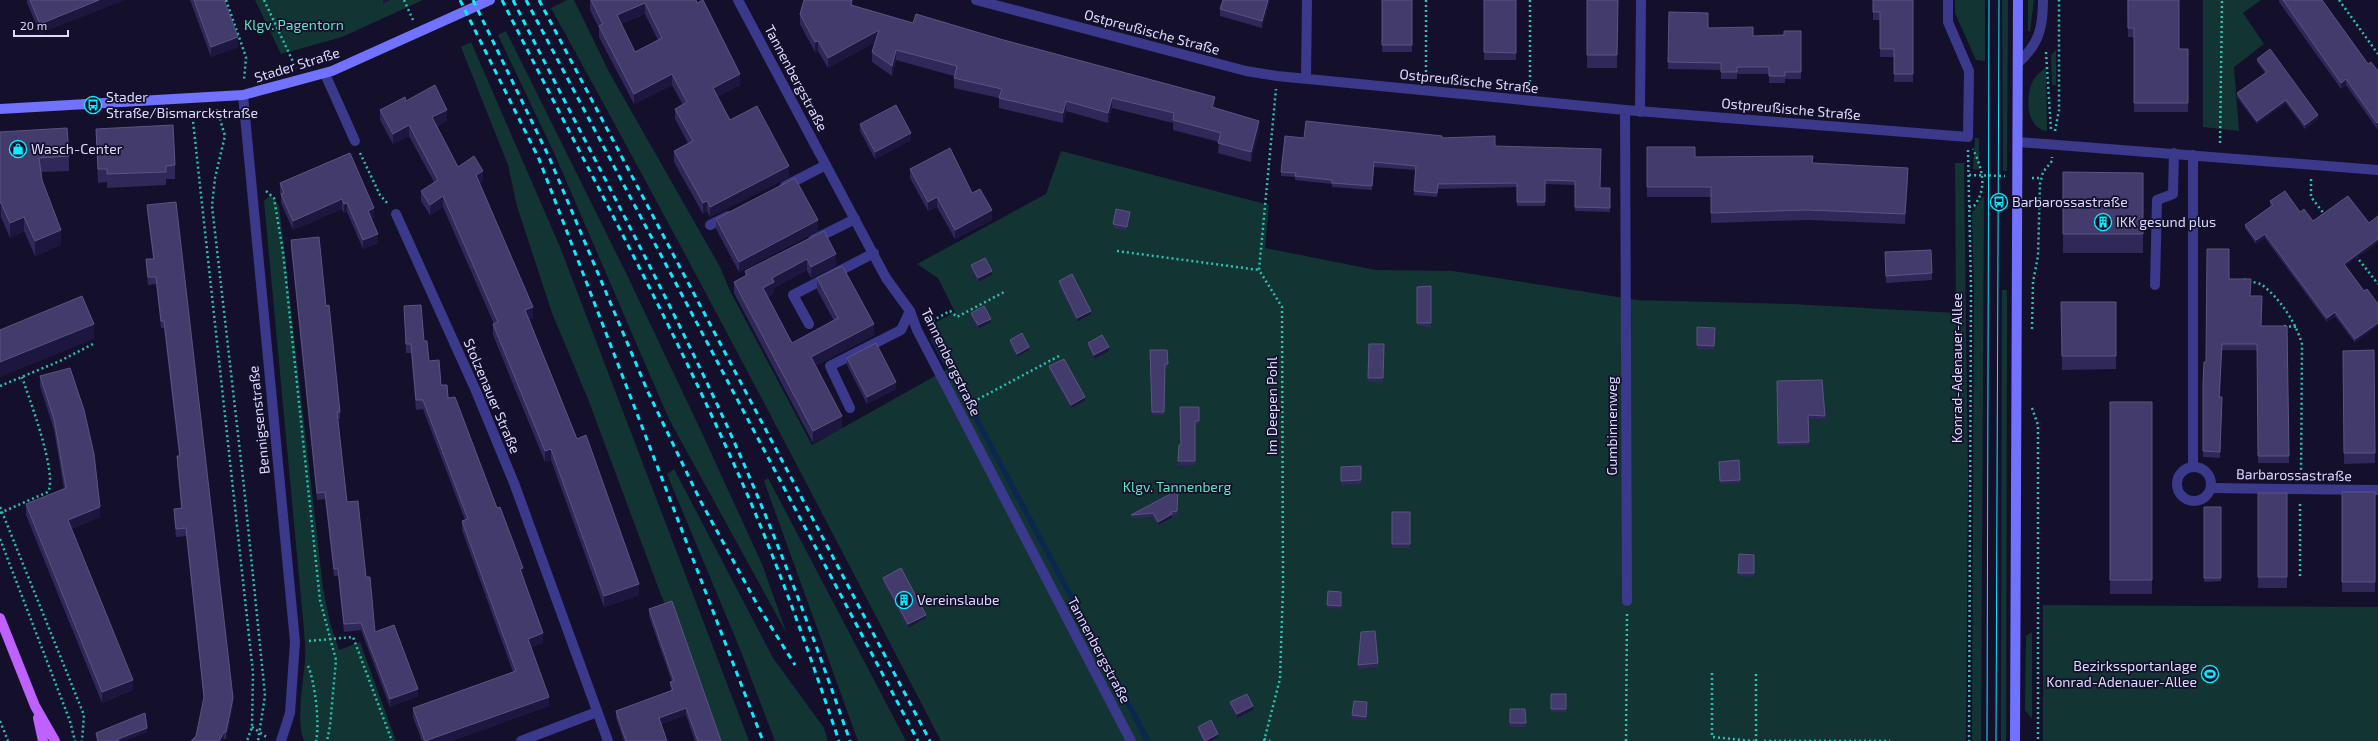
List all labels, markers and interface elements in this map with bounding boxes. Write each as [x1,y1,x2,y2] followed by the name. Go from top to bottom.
[1082,5,1222,58] street label: Ostpreußische Straße
[14,12,68,38] scale bar
[244,16,344,33] park label: Klgv. Pagentorn
[20,18,47,32] text: 20 m
[761,22,832,134] street label: Tannenbergstraße
[252,44,341,86] street label: Stader Straße
[1399,65,1539,96] street label: Ostpreußische Straße
[106,88,258,121] place label: Stader Straße/Bismarckstraße
[1721,94,1861,123] street label: Ostpreußische Straße
[83,95,103,115] bus stop icon: Stader Straße/Bismarckstraße
[8,139,28,159] shop icon: Wasch-Center
[31,140,123,157] place label: Wasch-Center
[1989,192,2009,212] bus stop icon: Barbarossastraße
[2012,193,2128,210] place label: Barbarossastraße
[2093,212,2113,232] building icon: IKK gesund plus
[2116,213,2216,230] place label: IKK gesund plus
[1948,293,1965,443] street label: Konrad-Adenauer-Allee
[918,305,985,419] street label: Tannenbergstraße
[461,336,524,456] street label: Stolzenauer Straße
[1263,356,1280,455] street label: Im Deepen Pohl
[244,365,273,475] street label: Bennigsenstraße
[1603,376,1620,476] street label: Gumbinnenweg
[2236,465,2352,484] street label: Barbarossastraße
[1123,478,1231,495] park label: Klgv. Tannenberg
[894,590,914,610] building icon: Vereinslaube
[917,591,1000,608] place label: Vereinslaube
[1064,594,1135,706] street label: Tannenbergstraße
[2046,657,2197,690] place label: Bezirkssportanlage Konrad-Adenauer-Allee
[2200,664,2220,684] sports icon: Bezirkssportanlage Konrad-Adenauer-Allee

